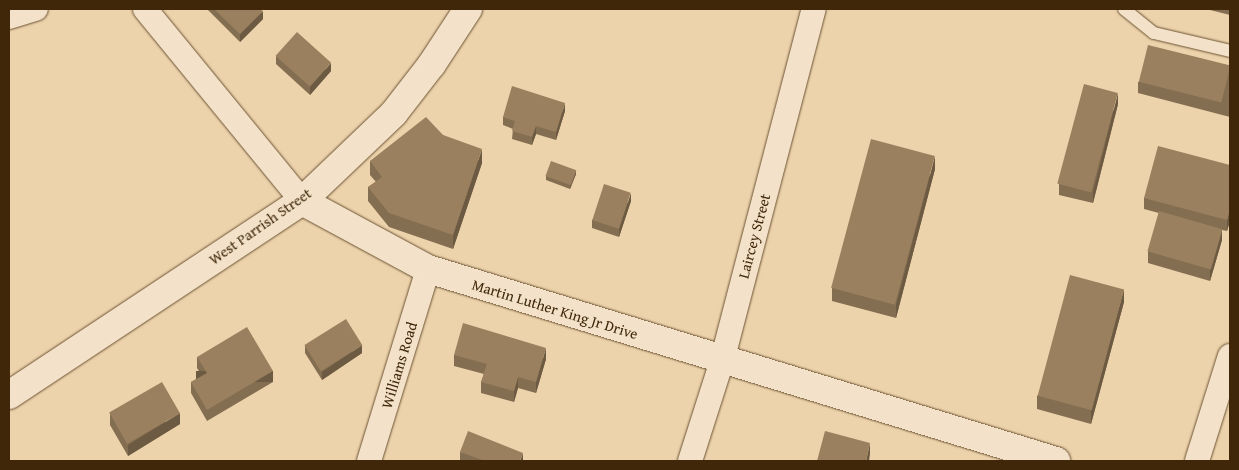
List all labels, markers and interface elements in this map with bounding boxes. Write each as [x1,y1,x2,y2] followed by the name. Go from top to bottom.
[205,184,315,268] street label: West Parrish Street
[734,192,774,280] street label: Laircey Street
[470,275,640,343] street label: Martin Luther King Jr Drive
[377,320,421,410] street label: Williams Road

